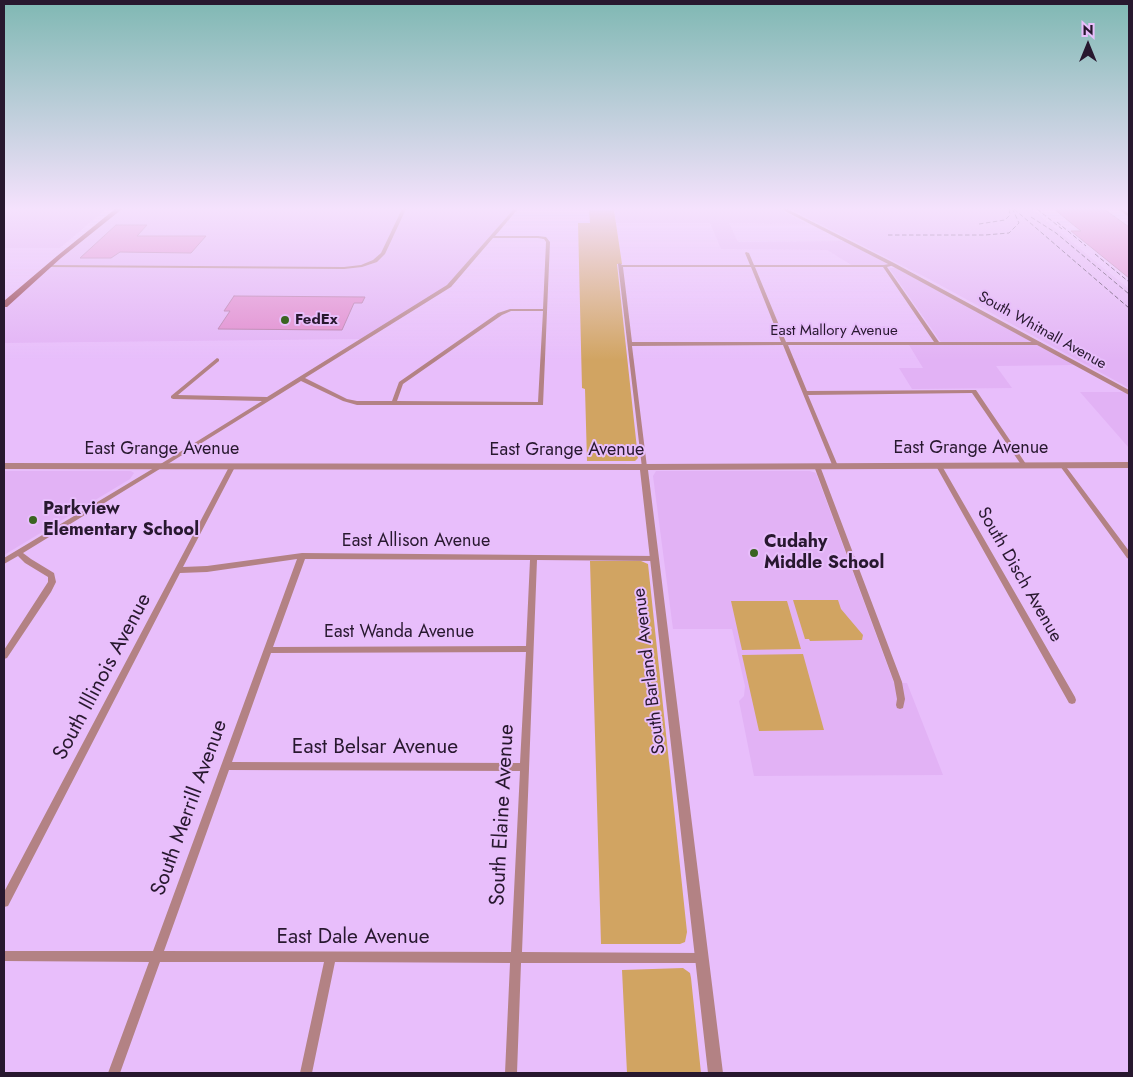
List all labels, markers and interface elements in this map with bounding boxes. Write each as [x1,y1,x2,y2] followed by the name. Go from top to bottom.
[1063,20,1113,70] north arrow
[1082,20,1094,40] text: N
[975,288,1109,374] street label: South Whitnall Avenue
[295,311,338,329] place label: FedEx
[279,314,291,326] marker: FedEx
[770,322,898,340] street label: East Mallory Avenue
[894,438,1048,460] street label: East Grange Avenue
[85,439,239,461] street label: East Grange Avenue
[490,440,644,462] street label: East Grange Avenue
[43,499,199,542] place label: Parkview Elementary School
[972,504,1066,646] street label: South Disch Avenue
[27,514,39,526] marker: Parkview Elementary School
[342,531,490,553] street label: East Allison Avenue
[764,532,884,574] place label: Cudahy Middle School
[748,547,760,559] marker: Cudahy Middle School
[629,587,671,755] street label: South Barland Avenue
[49,590,157,764] street label: South Illinois Avenue
[324,622,474,644] street label: East Wanda Avenue
[146,717,234,899] street label: South Merrill Avenue
[486,724,520,906] street label: South Elaine Avenue
[292,735,458,761] street label: East Belsar Avenue
[276,925,430,951] street label: East Dale Avenue

